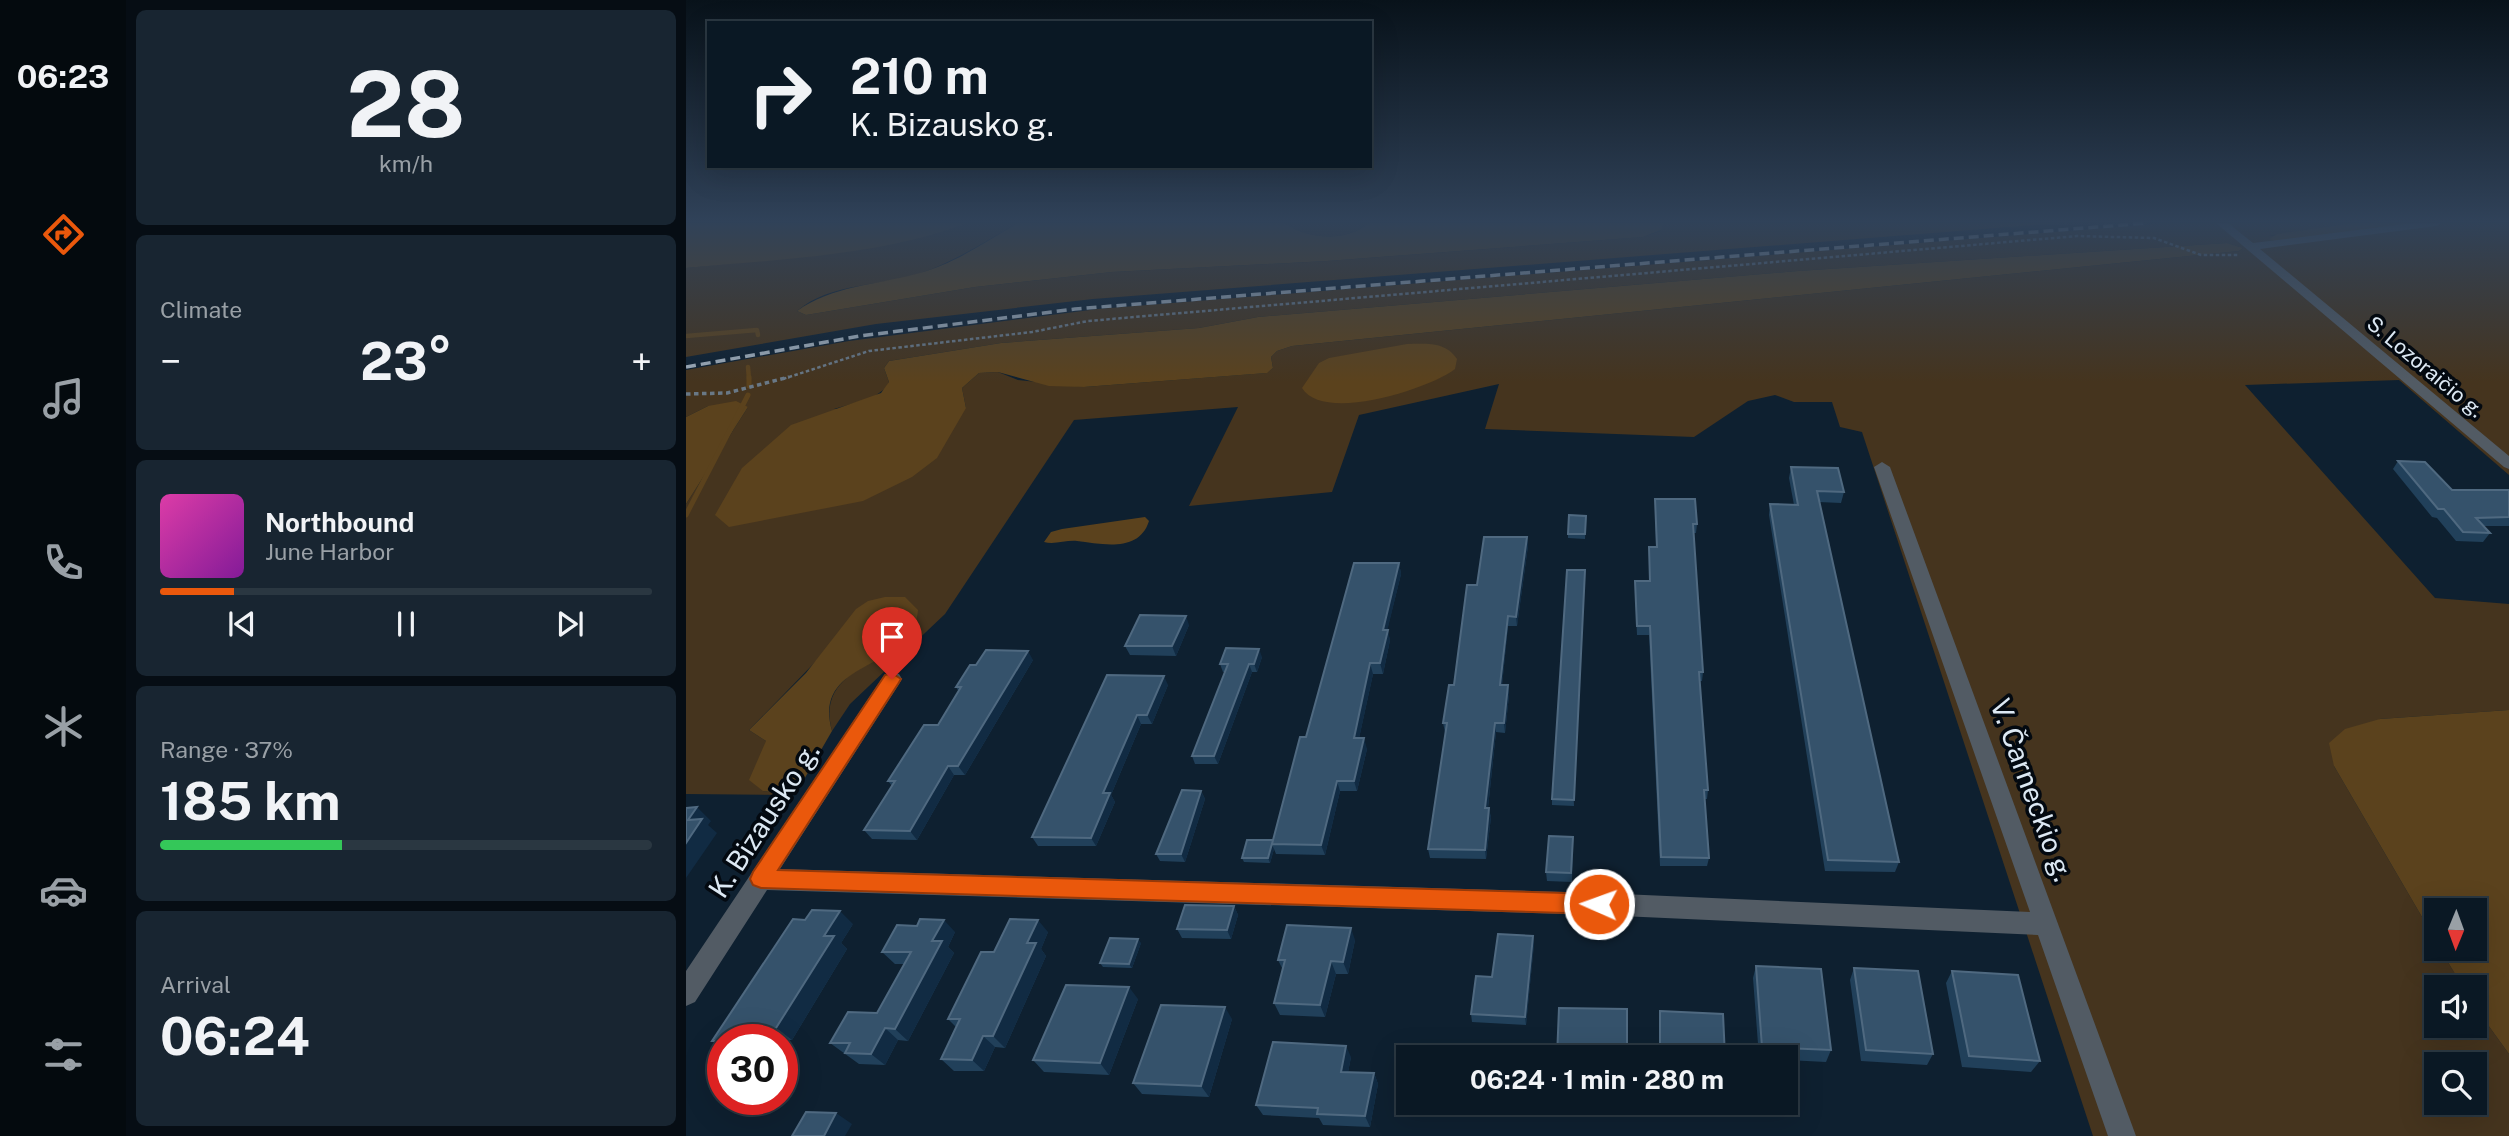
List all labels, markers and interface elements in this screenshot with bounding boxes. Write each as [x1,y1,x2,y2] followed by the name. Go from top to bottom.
[850,47,989,105] text: 210 m
[735,49,826,140] icon: right
[347,51,465,157] text: 28
[17,58,109,95] text: 06:23
[850,106,1054,143] text: K. Bizausko g.
[379,150,433,177] text: km/h
[39,210,88,259] icon: directions
[160,296,242,323] text: Climate
[2362,311,2489,423] street label: S. Lozoraičio g.
[360,331,452,392] text: 23°
[160,339,181,384] text: −
[631,339,652,384] text: +
[39,374,88,423] icon: music
[265,507,414,538] text: Northbound
[39,538,88,587] icon: phone
[265,538,394,565] text: June Harbor
[223,605,261,643] icon: previous
[387,605,425,643] icon: pause
[551,605,589,643] icon: next
[862,607,922,679] pin
[873,618,911,656] icon: arrive
[1984,694,2081,886] street label: V. Čarneckio g.
[39,702,88,751] icon: climate
[160,736,293,763] text: Range · 37%
[701,736,826,904] street label: K. Bizausko g.
[160,771,341,832] text: 185 km
[39,866,88,915] icon: car
[1562,867,1636,941] position arrow
[2424,898,2487,961] north arrow
[2424,898,2487,1115] map controls
[160,971,231,998] text: Arrival
[2424,975,2487,1038] button: sound
[160,1006,310,1067] text: 06:24
[707,1024,798,1115] speed limit sign: 30
[39,1030,88,1079] icon: filters
[2424,1052,2487,1115] button: search
[1470,1064,1724,1095] text: 06:24 · 1 min · 280 m

